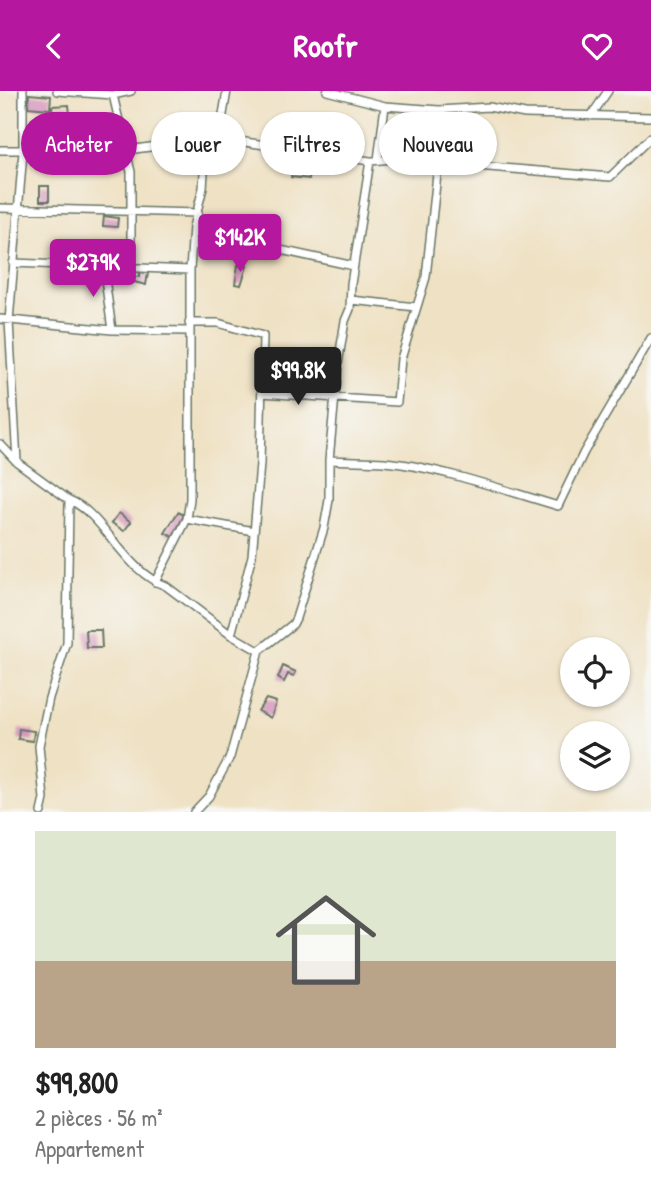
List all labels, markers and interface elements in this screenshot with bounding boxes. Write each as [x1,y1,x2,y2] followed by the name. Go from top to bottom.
[293,24,358,67] text: Roofr
[35,27,73,65] icon: back
[578,27,616,65] icon: heart
[21,112,137,175] chip: Acheter
[151,112,246,175] chip: Louer
[260,112,365,175] chip: Filtres
[379,112,497,175] chip: Nouveau
[191,215,289,274] pin: $142K
[214,221,266,252] text: $142K
[44,239,142,299] pin: $279K
[66,246,120,277] text: $279K
[241,347,355,407] pin: $99.8K
[270,354,326,385] text: $99.8K
[560,637,630,791] map controls
[560,637,630,707] button: locate
[560,721,630,791] button: layers
[263,877,389,1003] icon: home
[35,1062,118,1102] text: $99,800
[35,1102,162,1133] text: 2 pièces · 56 m²
[35,1133,144,1164] text: Appartement

